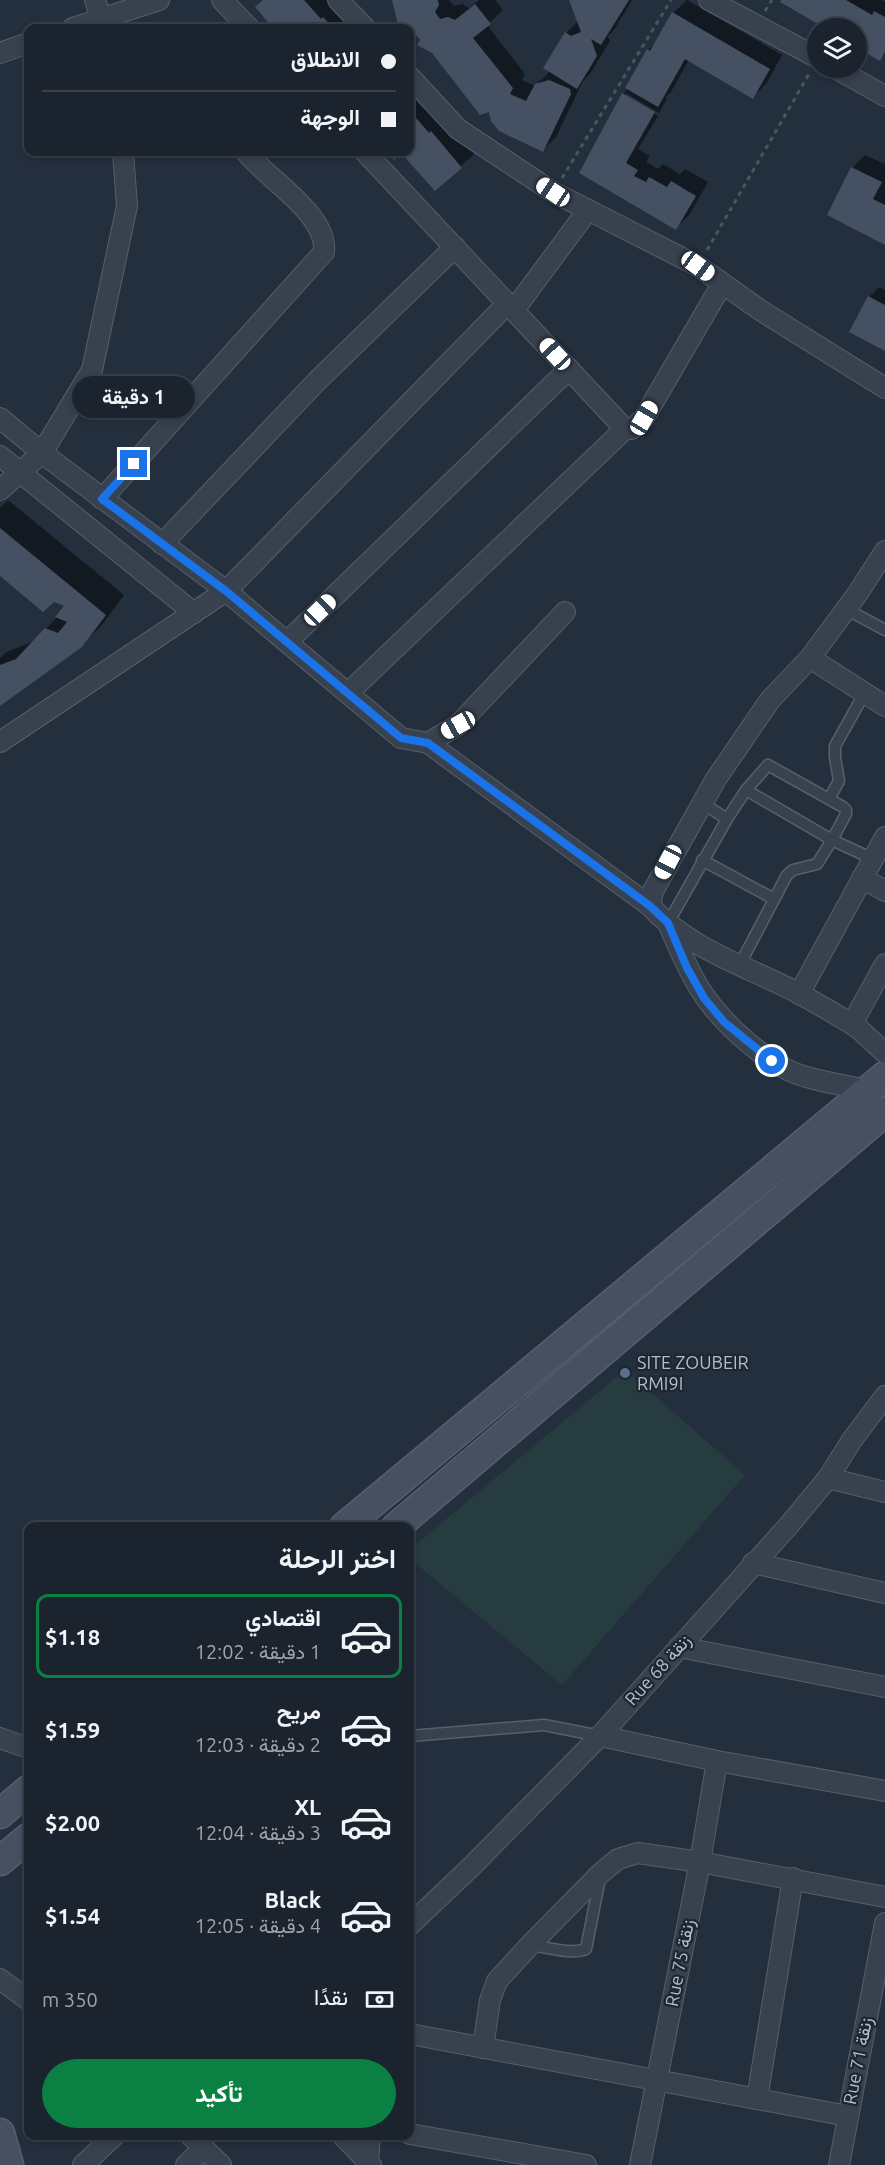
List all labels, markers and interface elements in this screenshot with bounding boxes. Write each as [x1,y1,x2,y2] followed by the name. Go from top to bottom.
[807,18,867,78] map controls
[807,18,867,78] button: layers
[291,46,360,71] text: الانطلاق
[300,104,360,129] text: الوجهة
[533,174,573,210] car
[678,248,718,284] car
[536,335,574,373] car
[72,377,195,419] callout: 1 دقيقة
[102,385,165,408] text: 1 دقيقة
[627,398,661,438] car
[120,450,147,477] route end
[301,591,339,629] car
[438,708,478,742] car
[652,842,684,882] car
[758,1047,785,1074] route start
[637,1352,749,1393] place label: SITE ZOUBEIR RMI9I
[618,1366,632,1380] marker: SITE ZOUBEIR RMI9I
[279,1543,396,1573] text: اختر الرحلة
[245,1605,321,1630] text: اقتصادي
[339,1609,393,1663] icon: car
[45,1624,100,1649] text: $1.18
[620,1630,696,1710] street label: Rue 68 زنقة
[195,1640,321,1663] text: 1 دقيقة · 12:02
[277,1698,321,1723] text: مريح
[339,1702,393,1756] icon: car
[45,1717,100,1742] text: $1.59
[195,1733,321,1756] text: 2 دقيقة · 12:03
[294,1794,321,1819] text: XL
[339,1795,393,1849] icon: car
[45,1810,100,1835] text: $2.00
[195,1821,321,1844] text: 3 دقيقة · 12:04
[264,1887,321,1912] text: Black
[339,1888,393,1942] icon: car
[45,1903,100,1928] text: $1.54
[195,1914,321,1937] text: 4 دقيقة · 12:05
[661,1918,699,2008] street label: Rue 75 زنقة
[363,1983,396,2016] icon: cash
[314,1984,348,2009] text: نقدًا
[42,1988,98,2011] text: 350 m
[839,2016,877,2106] street label: Rue 71 زنقة
[42,2059,396,2128] button: تأكيد

